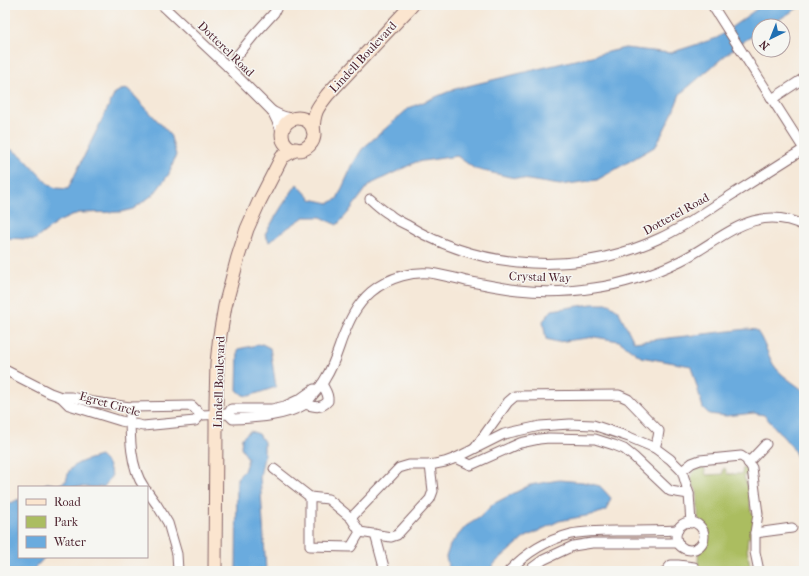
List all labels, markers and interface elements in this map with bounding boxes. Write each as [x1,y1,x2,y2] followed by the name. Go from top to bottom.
[327,18,400,95] street label: Lindell Boulevard
[751,18,791,58] north arrow
[195,19,258,80] street label: Dotterel Road
[757,37,772,53] text: N
[641,190,712,238] street label: Dotterel Road
[509,269,572,285] street label: Crystal Way
[210,335,228,428] street label: Lindell Boulevard
[78,389,142,419] street label: Egret Circle
[18,486,148,558] legend
[54,495,81,509] text: Road
[54,515,79,529] text: Park
[53,535,87,549] text: Water

